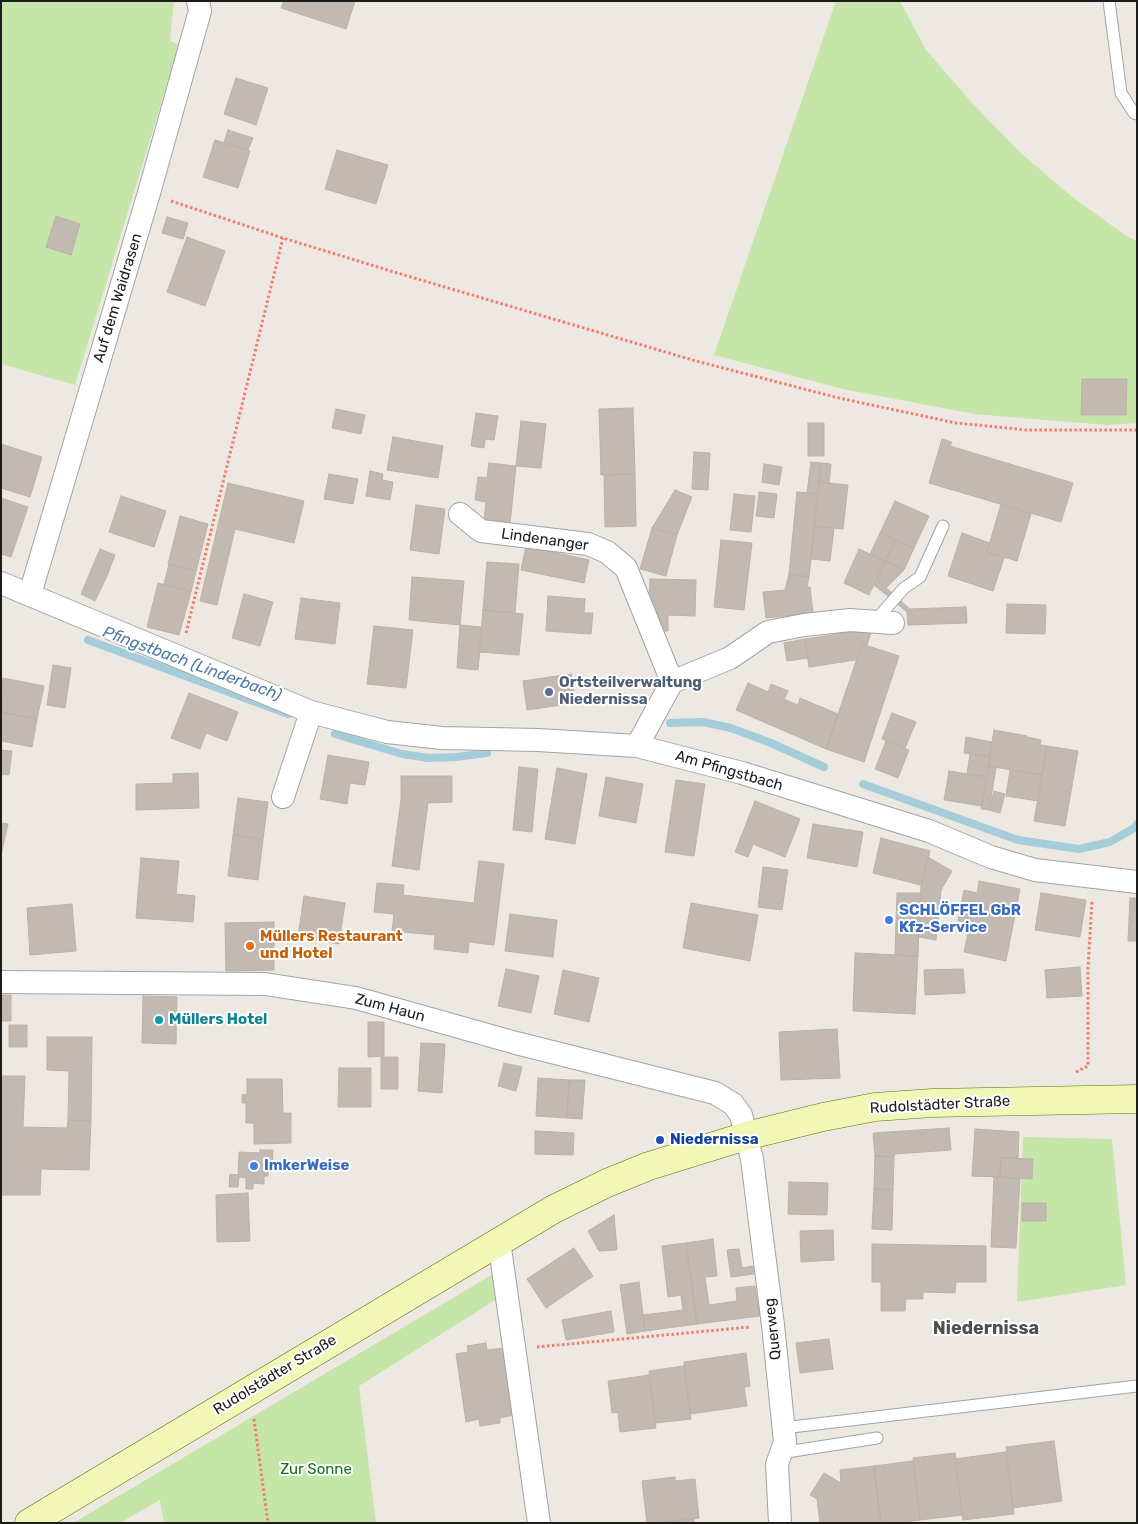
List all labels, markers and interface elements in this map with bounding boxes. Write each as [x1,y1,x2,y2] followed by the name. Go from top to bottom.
[90,231,146,365] street label: Auf dem Waidrasen
[500,525,590,555] street label: Lindenanger
[100,623,284,705] water label: Pfingstbach (Linderbach)
[559,674,702,709] place label: Ortsteilverwaltung Niedernissa
[543,686,555,698] marker: Ortsteilverwaltung Niedernissa
[673,747,785,795] street label: Am Pfingstbach
[899,902,1021,937] place label: SCHLÖFFEL GbR Kfz-Service
[883,914,895,926] marker: SCHLÖFFEL GbR Kfz-Service
[260,928,403,963] place label: Müllers Restaurant und Hotel
[244,940,256,952] marker: Müllers Restaurant und Hotel
[353,990,427,1026] street label: Zum Haun
[169,1011,267,1029] place label: Müllers Hotel
[153,1014,165,1026] marker: Müllers Hotel
[869,1092,1011,1118] street label: Rudolstädter Straße
[670,1131,759,1149] place label: Niedernissa
[654,1134,666,1146] marker: Niedernissa
[264,1157,349,1175] place label: ImkerWeise
[248,1160,260,1172] marker: ImkerWeise
[761,1297,785,1361] street label: Querweg
[933,1318,1039,1340] district label: Niedernissa
[210,1331,340,1419] street label: Rudolstädter Straße
[280,1461,352,1479] park label: Zur Sonne

